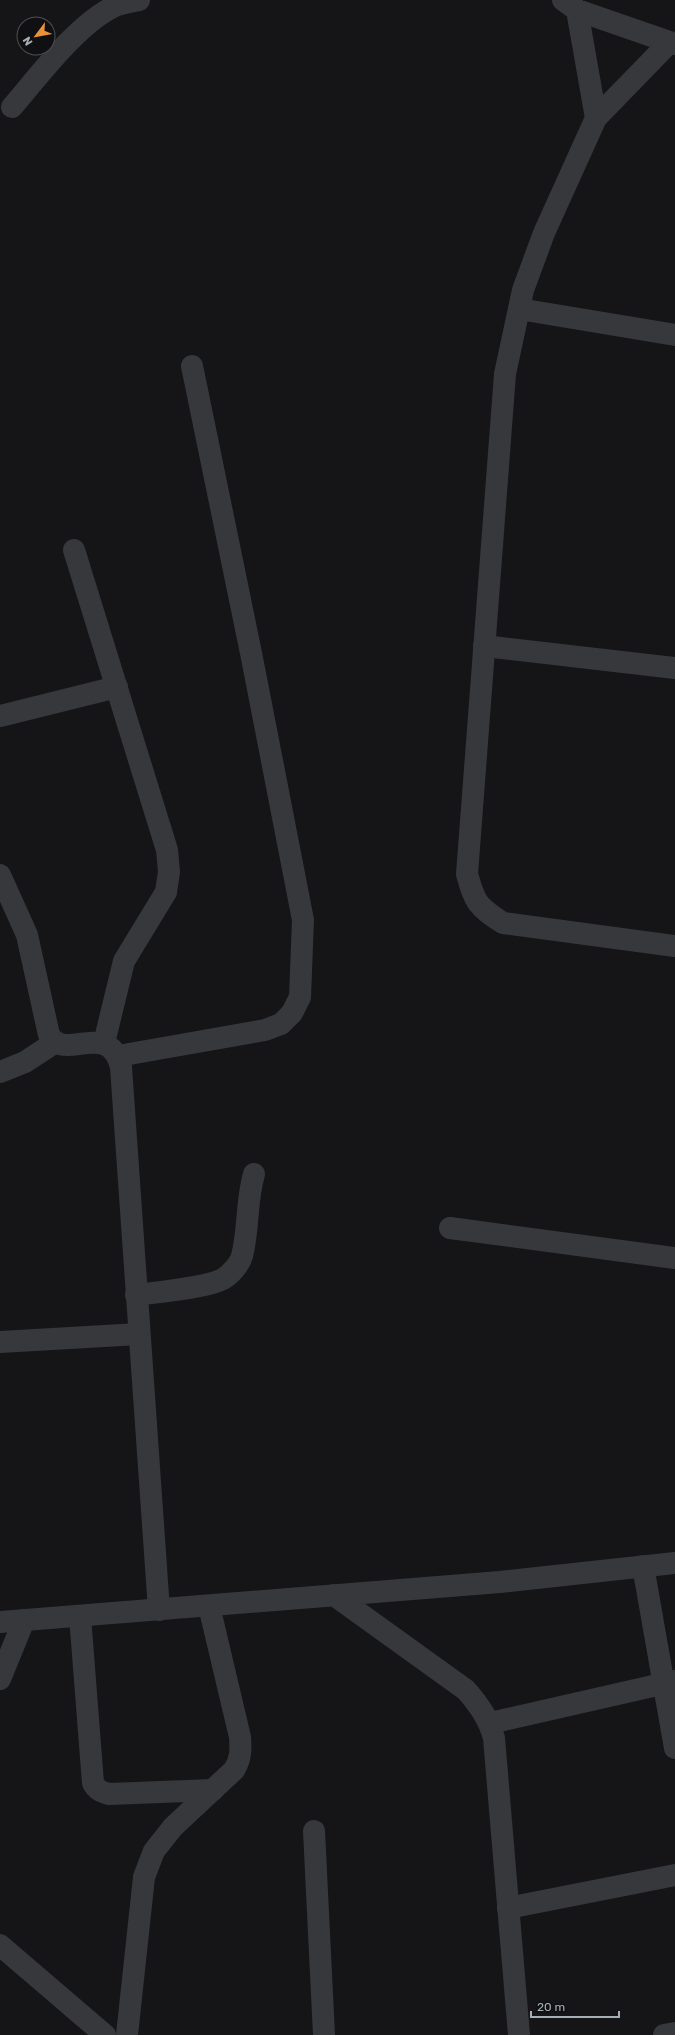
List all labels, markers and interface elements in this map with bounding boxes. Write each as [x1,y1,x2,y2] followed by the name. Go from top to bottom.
[16,16,56,56] north arrow
[20,34,36,48] text: N
[531,1993,619,2019] scale bar
[537,2000,565,2014] text: 20 m

